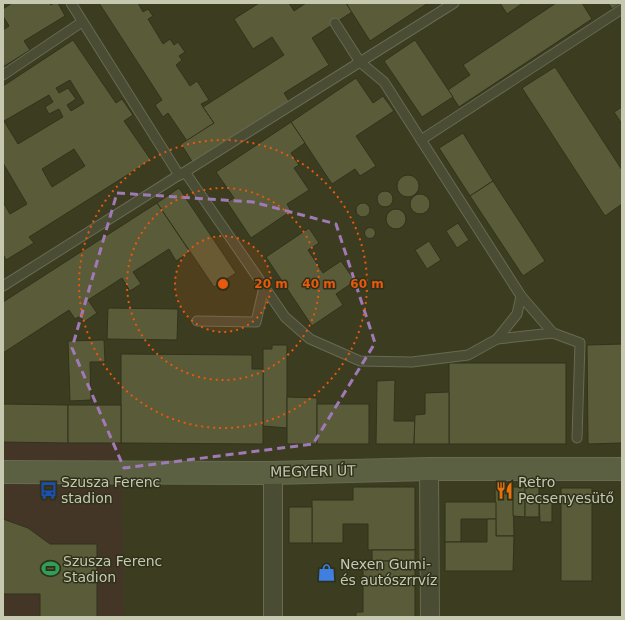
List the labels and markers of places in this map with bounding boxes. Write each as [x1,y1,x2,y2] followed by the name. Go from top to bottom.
[216,277,230,291] centre of rings
[61,474,160,506] place label: Szusza Ferenc stadion
[518,474,614,506] place label: Retro Pecsenyesütő
[38,480,58,500] bus stop icon: Szusza Ferenc stadion
[495,480,515,500] restaurant icon: Retro Pecsenyesütő
[63,553,162,585] place label: Szusza Ferenc Stadion
[340,556,437,588] place label: Nexen Gumi- és autószrrvíz
[40,559,60,579] sports icon: Szusza Ferenc Stadion
[317,562,337,582] shop icon: Nexen Gumi- és autószrrvíz

